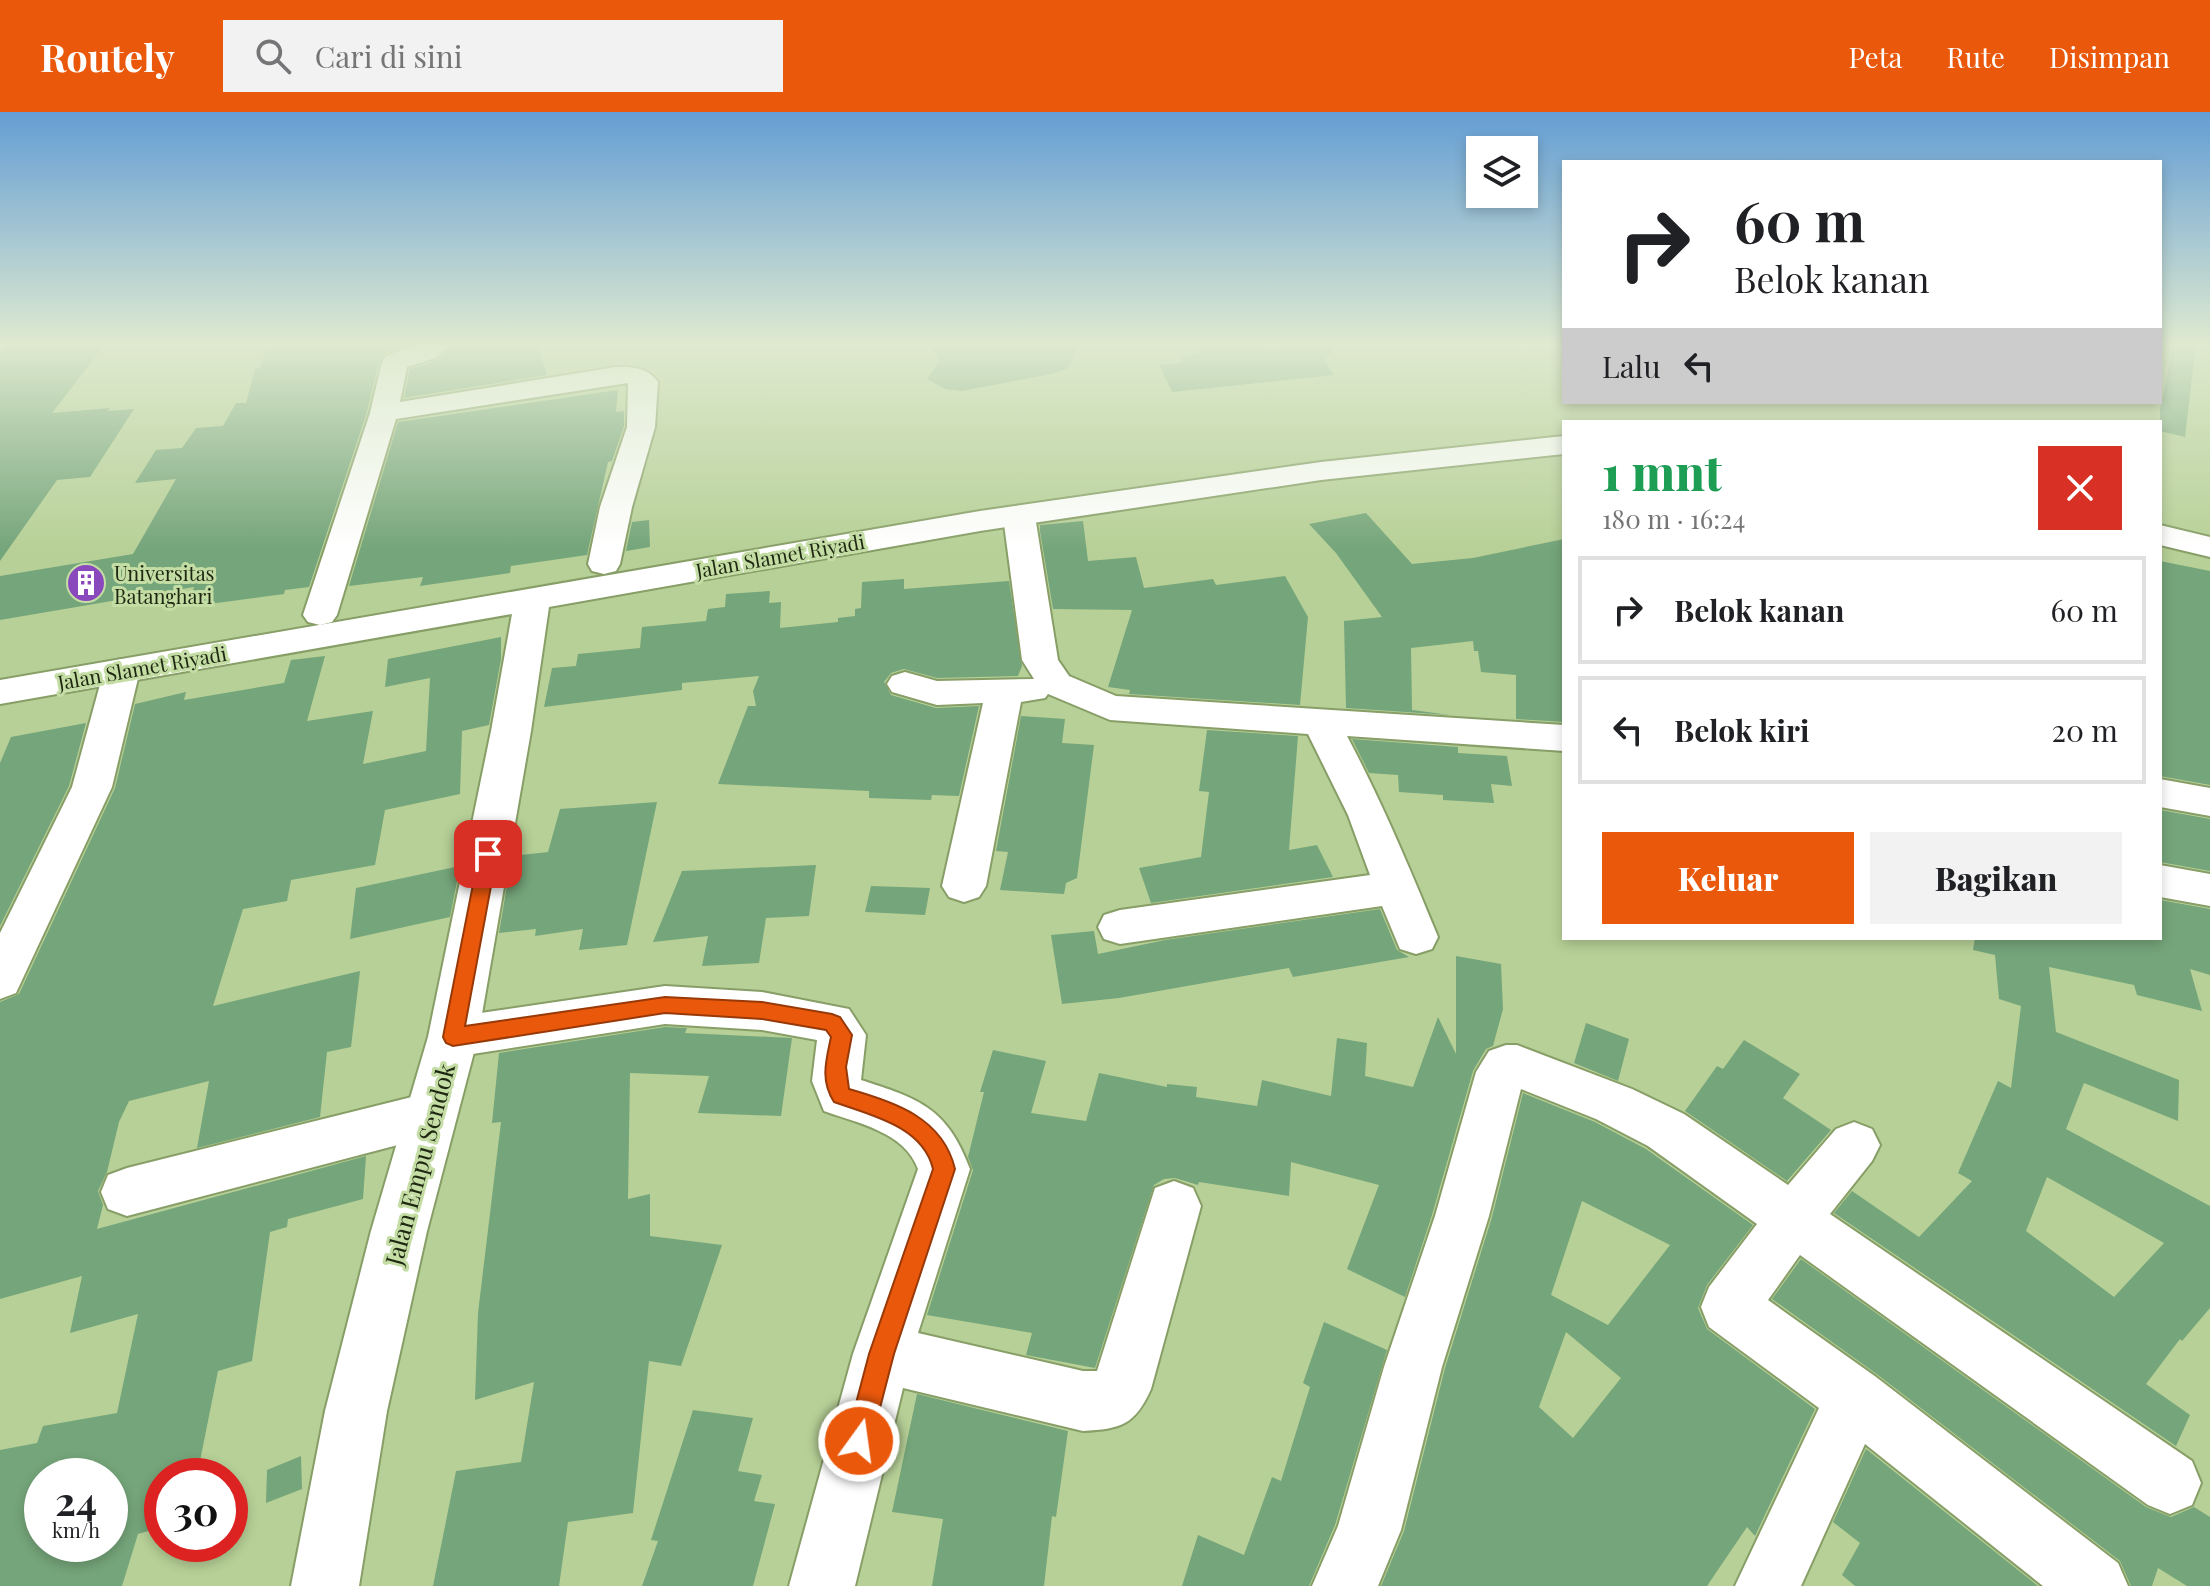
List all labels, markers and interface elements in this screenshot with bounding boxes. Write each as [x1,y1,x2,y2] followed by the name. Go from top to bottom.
[223,20,783,92] search box
[40,31,175,82] text: Routely
[251,34,295,78] icon: search
[315,36,463,76] text: Cari di sini
[1848,38,1903,75] text: Peta
[1947,38,2005,75] text: Rute
[2049,38,2170,75] text: Disimpan
[1466,136,1538,208] map controls
[1466,136,1538,208] button: layers
[1734,182,1865,257] text: 60 m
[1602,192,1706,296] icon: right
[1734,254,1929,302] text: Belok kanan
[1677,344,1721,388] icon: left
[1602,346,1661,386] text: Lalu
[1602,439,1722,503] text: 1 mnt
[2038,446,2122,530] button: close
[1602,501,1745,536] text: 180 m · 16:24
[692,527,867,583] street label: Jalan Slamet Riyadi
[114,559,215,609] place label: Universitas Batanghari
[65,562,107,604] building icon: Universitas Batanghari
[1606,588,1650,632] icon: right
[1674,590,1844,630] text: Belok kanan
[2050,590,2118,630] text: 60 m
[54,639,229,695] street label: Jalan Slamet Riyadi
[1606,708,1650,752] icon: left
[1674,710,1809,750] text: Belok kiri
[2052,710,2118,750] text: 20 m
[454,820,522,888] pin
[466,832,510,876] icon: arrive
[1602,832,1854,924] button: Keluar
[1870,832,2122,924] button: Bagikan
[376,1059,462,1269] street label: Jalan Empu Sendok
[817,1399,901,1483] position arrow
[144,1458,248,1562] speed limit sign: 30
[55,1473,97,1526] text: 24
[52,1516,100,1543] text: km/h

